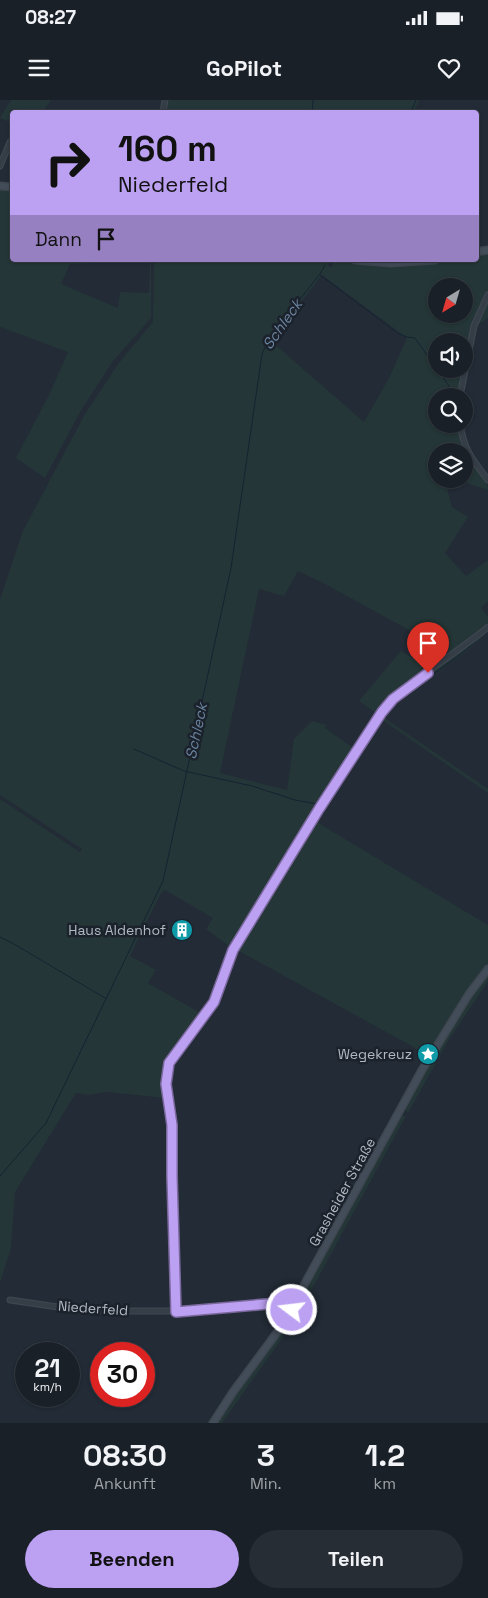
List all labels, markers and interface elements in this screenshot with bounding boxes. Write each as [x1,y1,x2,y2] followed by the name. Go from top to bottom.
[25,5,76,30] text: 08:27
[25,54,53,82] icon: menu
[206,54,282,82] text: GoPilot
[435,54,463,82] icon: heart
[118,127,217,171] text: 160 m
[35,130,100,195] icon: right
[118,170,228,198] text: Niederfeld
[92,225,120,253] icon: arrive
[35,227,82,252] text: Dann
[428,278,472,322] north arrow
[428,278,473,488] map controls
[258,294,307,353] water label: Schleck
[428,333,473,378] button: sound
[428,388,473,433] button: search
[428,443,473,488] button: layers
[407,622,449,673] pin
[414,629,442,657] icon: arrive
[181,699,212,761] water label: Schleck
[170,918,194,942] building icon: Haus Aldenhof
[68,921,166,939] place label: Haus Aldenhof
[416,1042,440,1066] place icon: Wegekreuz
[338,1045,412,1063] place label: Wegekreuz
[305,1135,379,1249] street label: Grasheider Straße
[265,1283,317,1335] position arrow
[57,1297,129,1319] street label: Niederfeld
[90,1342,155,1407] speed limit sign: 30
[34,1352,61,1384] text: 21
[33,1379,62,1395] text: km/h
[83,1436,167,1475] text: 08:30
[257,1436,275,1475] text: 3
[365,1436,405,1475] text: 1.2
[94,1473,156,1494] text: Ankunft
[250,1473,282,1494] text: Min.
[374,1473,396,1494] text: km
[25,1530,239,1588] button: Beenden
[249,1530,463,1588] button: Teilen

